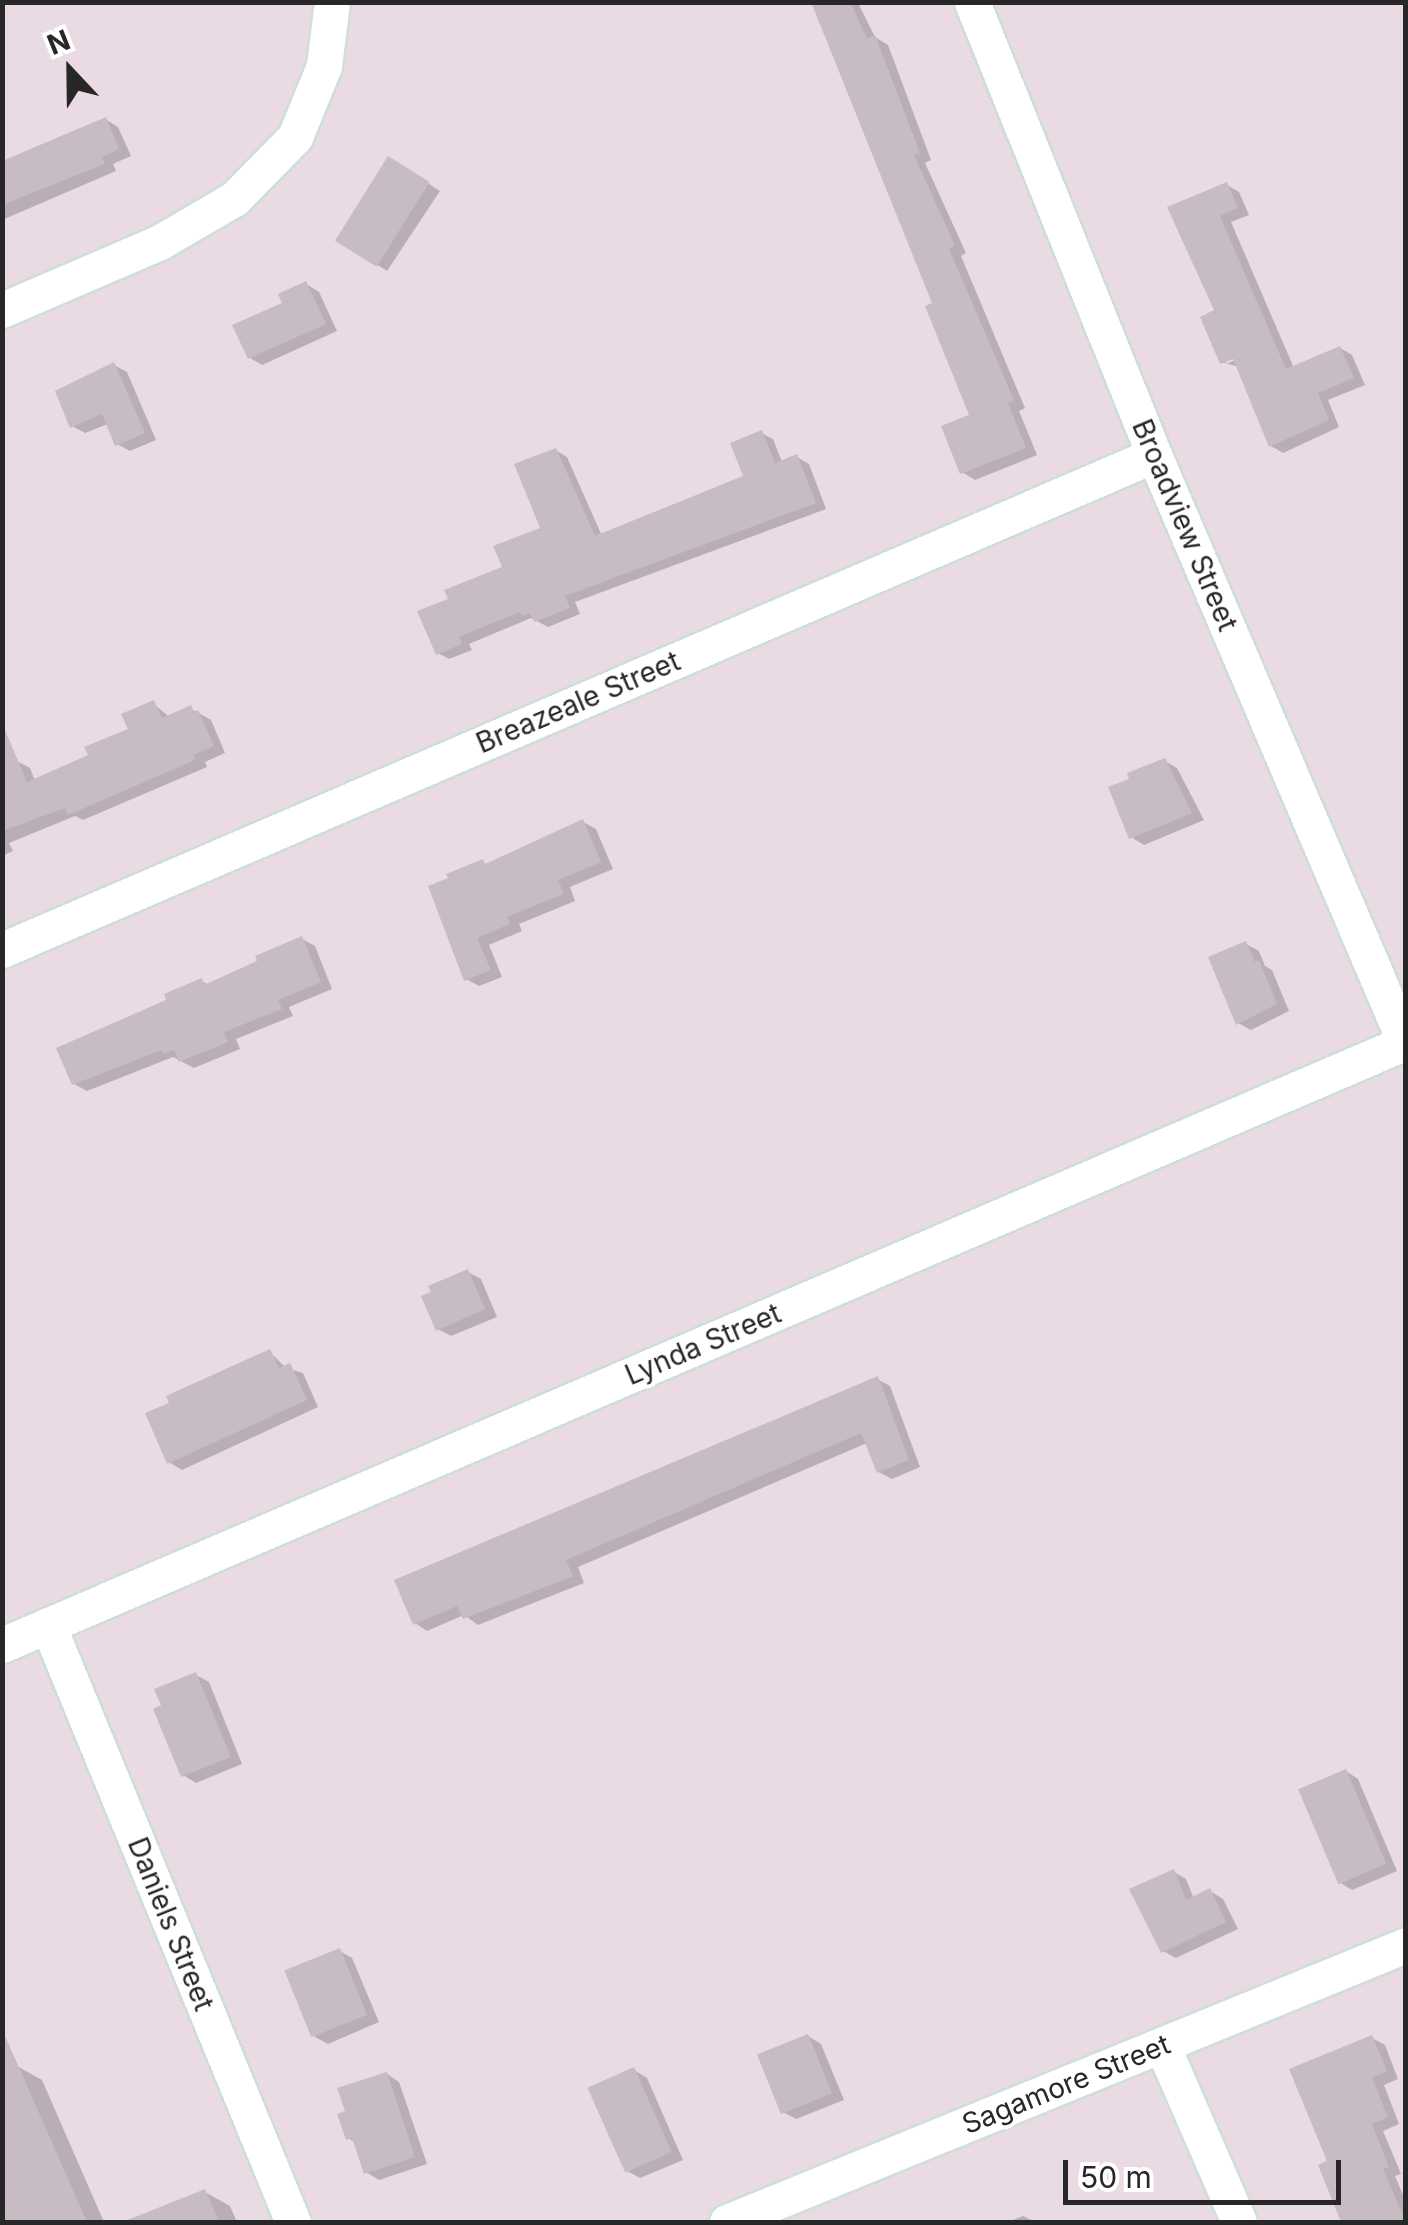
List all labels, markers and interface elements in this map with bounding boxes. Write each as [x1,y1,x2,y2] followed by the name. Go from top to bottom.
[20,20,120,120] north arrow
[42,22,75,62] text: N
[1125,414,1245,636] street label: Broadview Street
[471,644,685,760] street label: Breazeale Street
[620,1296,786,1392] street label: Lynda Street
[121,1832,221,2016] street label: Daniels Street
[957,2027,1175,2141] street label: Sagamore Street
[1068,2140,1346,2202] scale bar
[1080,2159,1152,2195] text: 50 m

